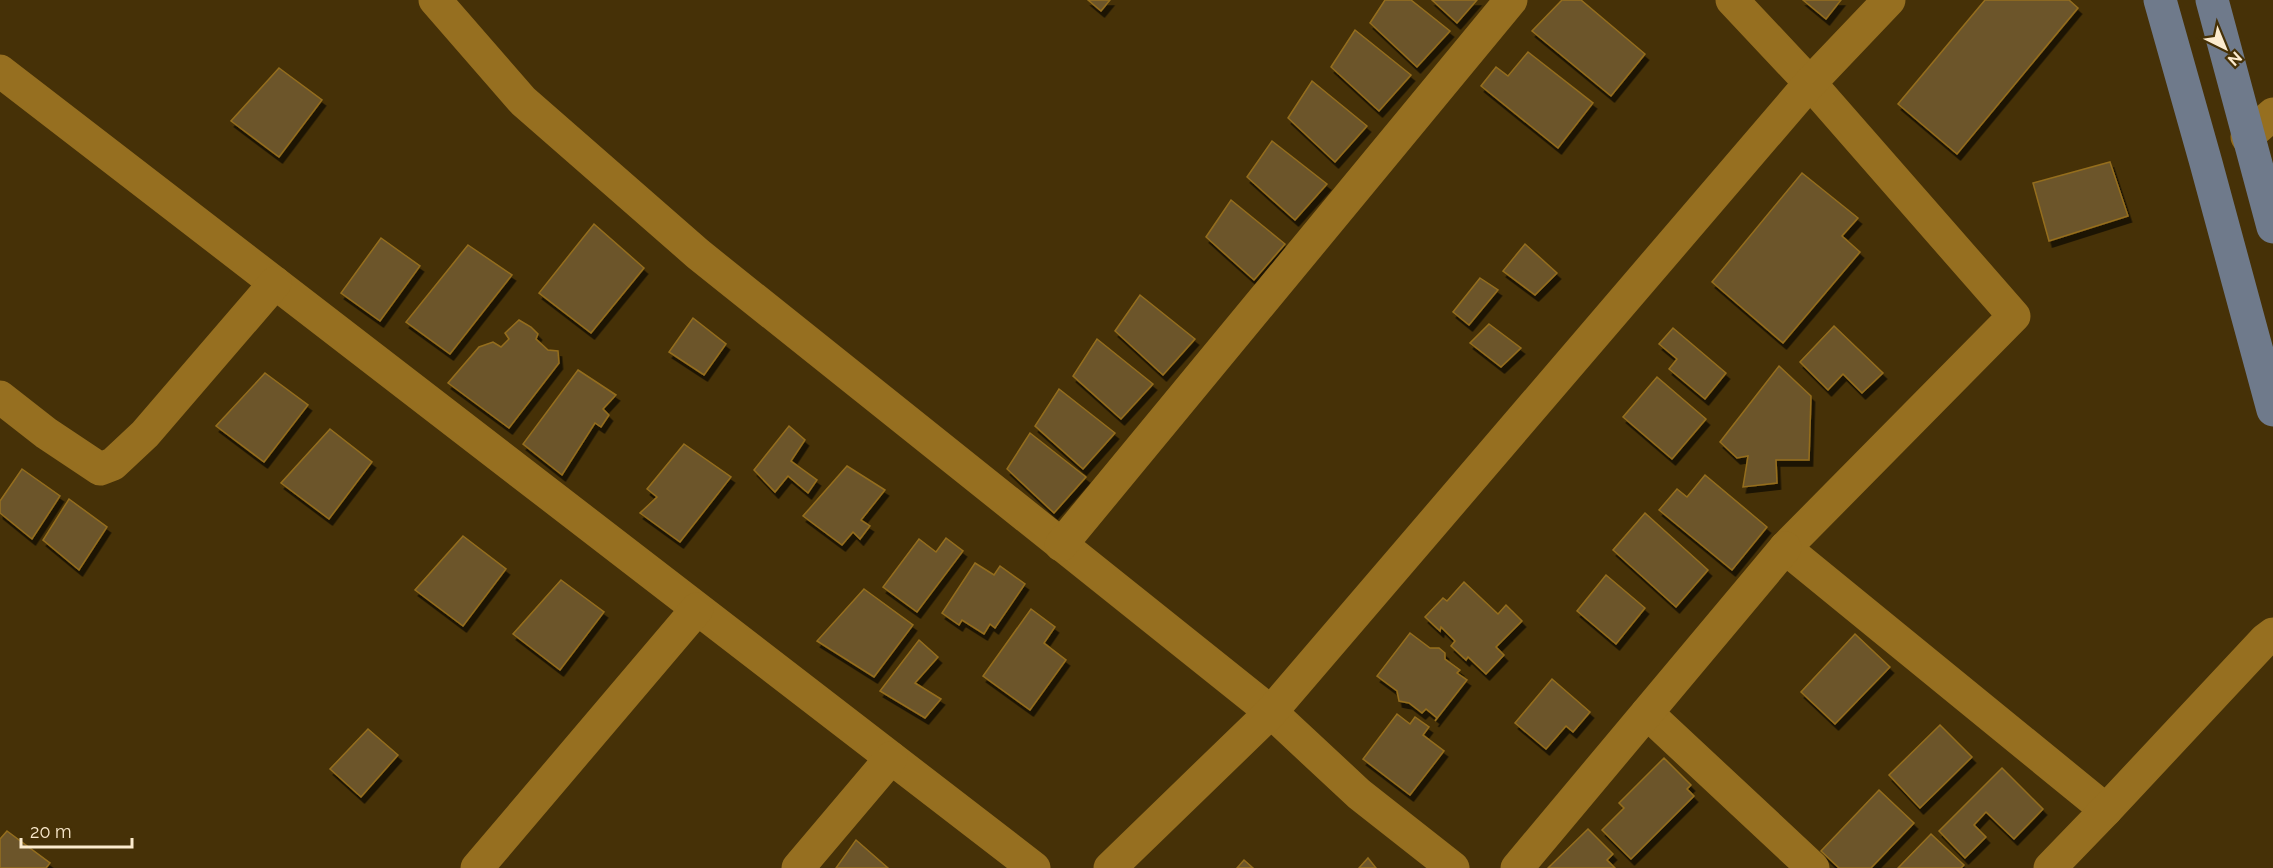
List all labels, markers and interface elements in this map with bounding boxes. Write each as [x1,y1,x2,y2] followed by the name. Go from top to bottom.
[2195,18,2255,78] north arrow
[2224,47,2246,70] text: N
[21,811,132,849] scale bar
[30,821,72,842] text: 20 m

